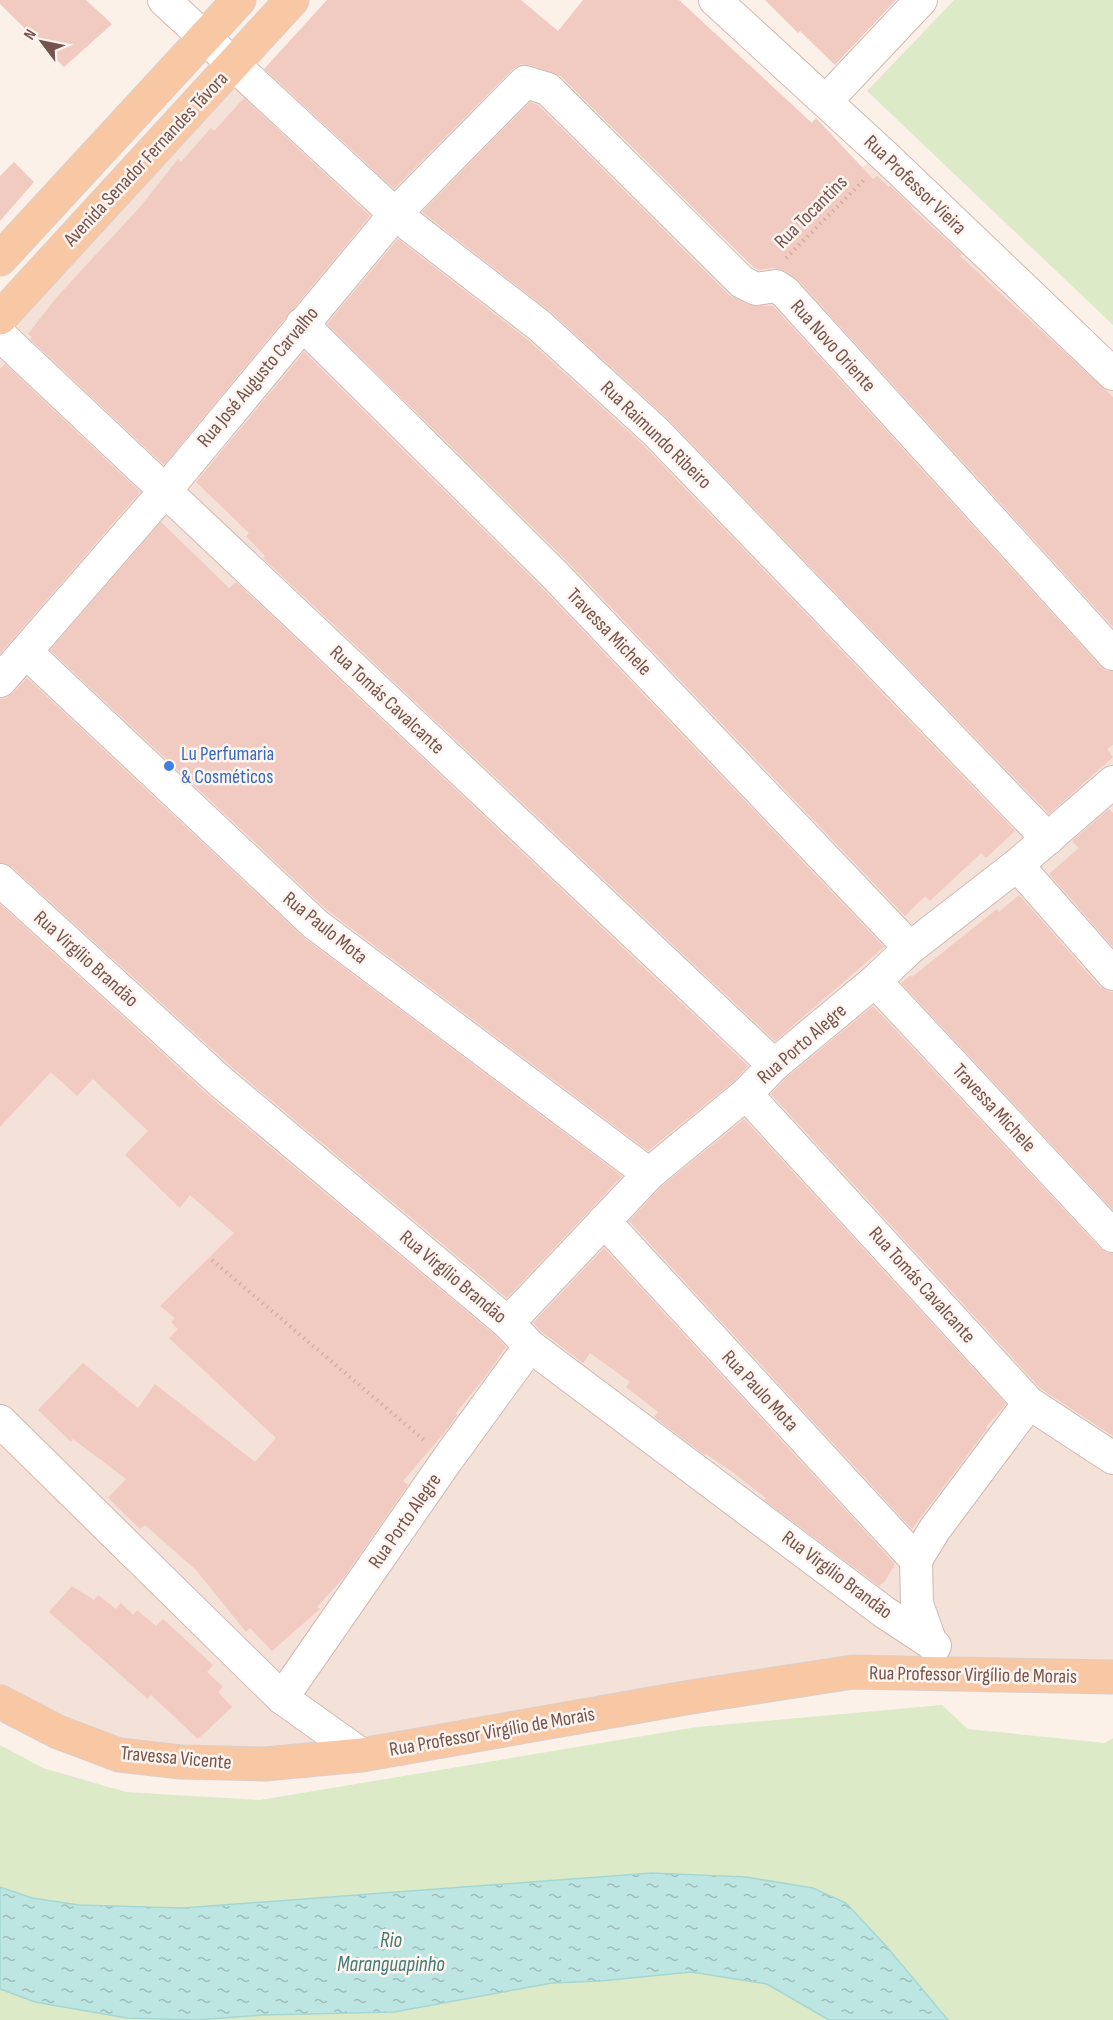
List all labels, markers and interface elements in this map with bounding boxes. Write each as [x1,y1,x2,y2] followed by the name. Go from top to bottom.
[12,12,72,72] north arrow
[20,26,41,44] text: N
[58,67,233,252] street label: Avenida Senador Fernandes Távora
[859,130,971,240] street label: Rua Professor Vieira
[770,171,852,253] street label: Rua Tocantins
[785,295,881,397] street label: Rua Novo Oriente
[192,302,324,452] street label: Rua José Augusto Carvalho
[595,376,717,494] street label: Rua Raimundo Ribeiro
[561,583,657,681] street label: Travessa Michele
[325,641,449,759] street label: Rua Tomás Cavalcante
[181,742,274,789] place label: Lu Perfumaria & Cosméticos
[162,759,176,773] marker: Lu Perfumaria & Cosméticos
[278,887,372,969] street label: Rua Paulo Mota
[29,906,143,1012] street label: Rua Virgílio Brandão
[752,999,852,1089] street label: Rua Porto Alegre
[947,1059,1041,1157] street label: Travessa Michele
[863,1222,981,1348] street label: Rua Tomás Cavalcante
[395,1225,511,1329] street label: Rua Virgílio Brandão
[717,1346,803,1436] street label: Rua Paulo Mota
[363,1469,447,1573] street label: Rua Porto Alegre
[777,1526,897,1624] street label: Rua Virgílio Brandão
[869,1661,1077,1689] street label: Rua Professor Virgílio de Morais
[387,1702,597,1762] street label: Rua Professor Virgílio de Morais
[119,1741,233,1775] street label: Travessa Vicente
[337,1928,445,1977] water label: Rio Maranguapinho

